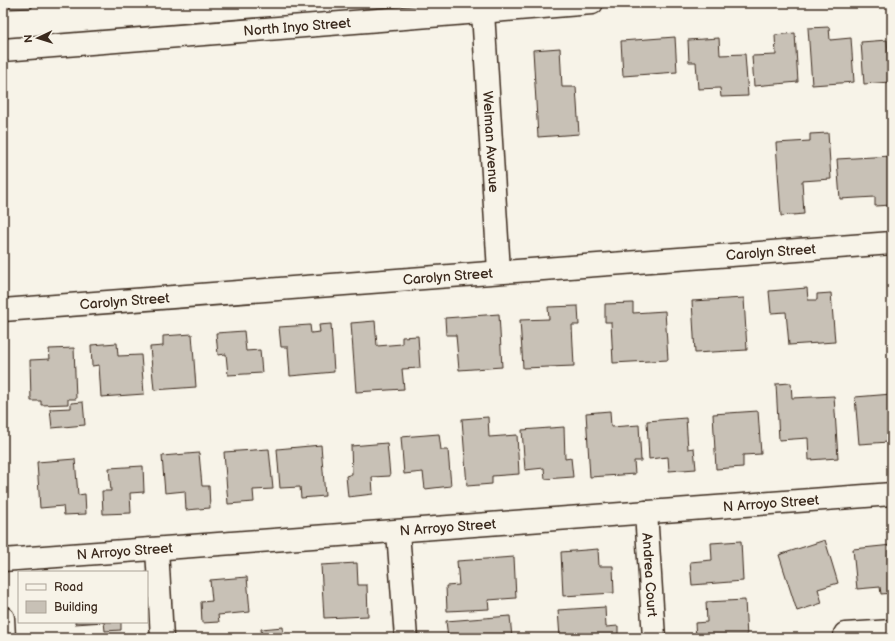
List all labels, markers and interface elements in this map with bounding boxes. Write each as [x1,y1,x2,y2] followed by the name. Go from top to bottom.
[243,14,352,40] street label: North Inyo Street
[18,18,58,58] north arrow
[22,34,35,43] text: N
[479,91,502,193] street label: Welman Avenue
[725,240,817,264] street label: Carolyn Street
[402,265,494,289] street label: Carolyn Street
[79,289,171,313] street label: Carolyn Street
[722,491,820,516] street label: N Arroyo Street
[399,515,497,540] street label: N Arroyo Street
[638,532,661,618] street label: Andrea Court
[76,539,174,564] street label: N Arroyo Street
[18,571,148,623] legend
[54,580,83,595] text: Road
[54,600,98,615] text: Building

